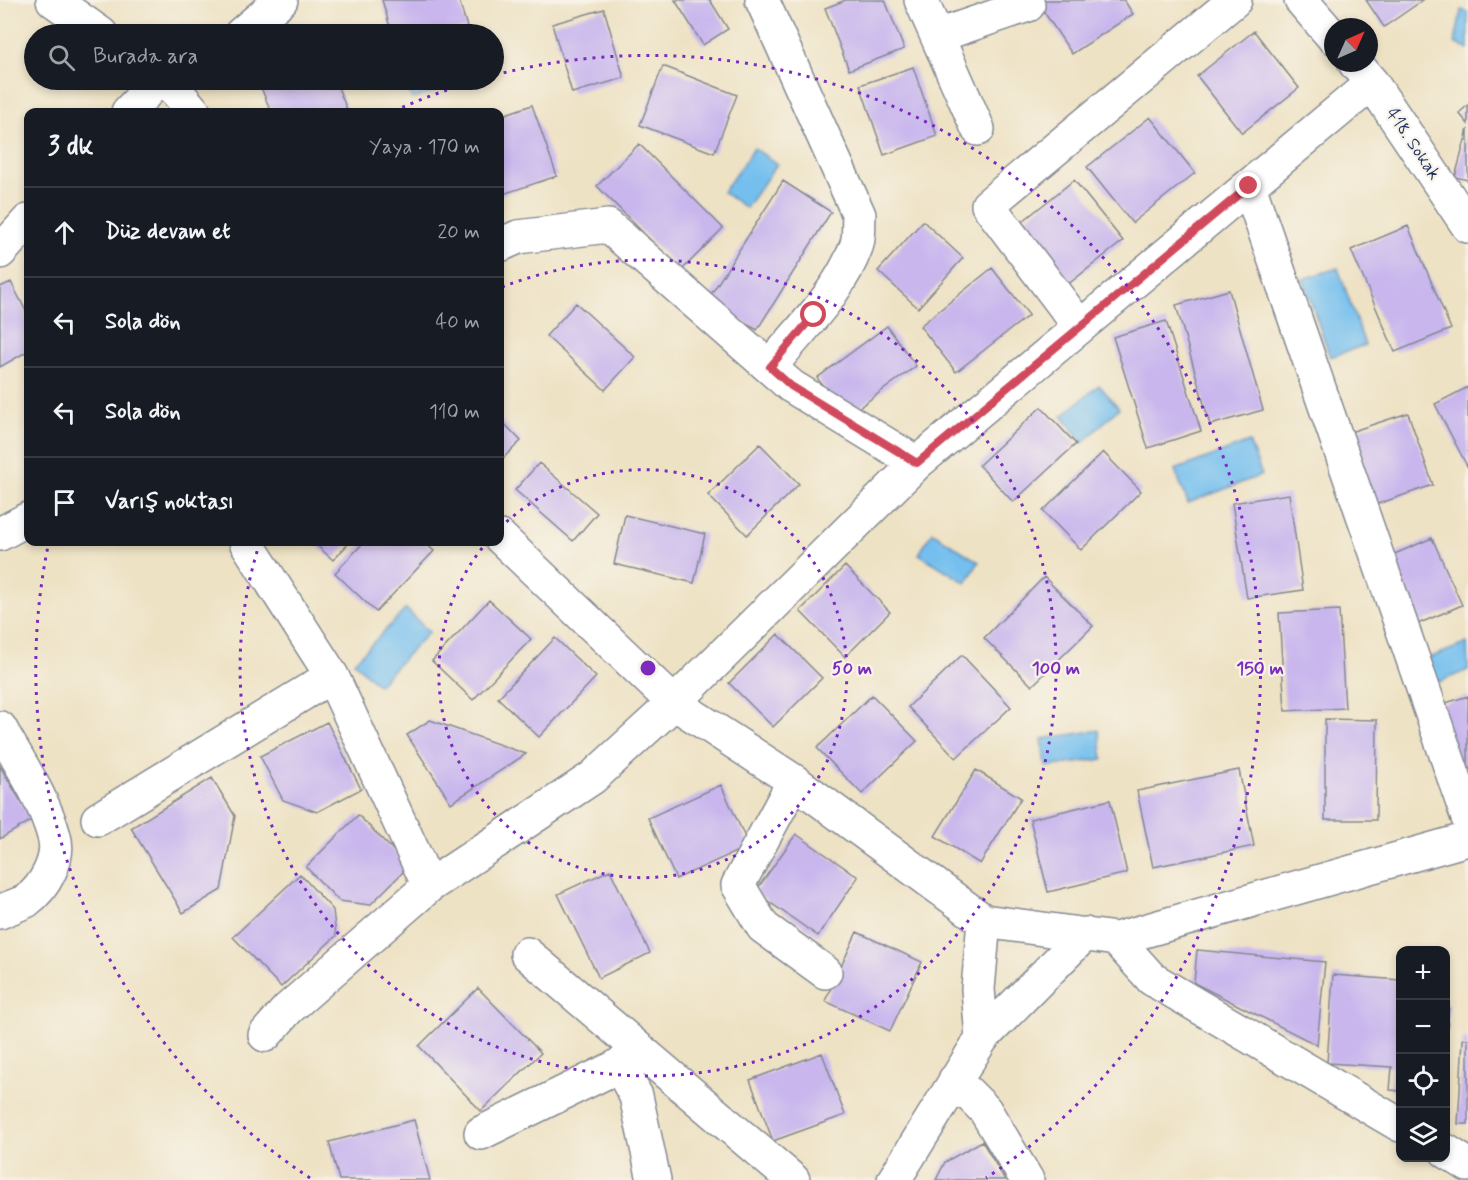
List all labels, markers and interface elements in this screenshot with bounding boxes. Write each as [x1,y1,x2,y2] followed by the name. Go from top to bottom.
[1324,18,1378,72] north arrow
[24,24,504,90] search box
[45,41,78,74] icon: search
[93,43,198,71] text: Burada ara
[1380,103,1446,185] street label: 418. Sokak
[48,130,93,164] text: 3 dk
[369,134,480,161] text: Yaya · 170 m
[1235,172,1261,198] route end
[48,216,81,249] icon: ahead
[105,218,230,246] text: Düz devam et
[437,219,480,246] text: 20 m
[800,301,826,327] route start
[48,306,81,339] icon: left
[105,308,181,336] text: Sola dön
[436,309,480,336] text: 40 m
[48,396,81,429] icon: left
[105,398,181,426] text: Sola dön
[429,399,480,426] text: 110 m
[48,486,81,519] icon: arrive
[105,488,234,516] text: Varış noktası
[832,657,872,681] text: 50 m
[1032,657,1080,681] text: 100 m
[1236,657,1284,681] text: 150 m
[638,658,658,678] centre of rings
[1396,946,1450,1162] map controls
[1396,946,1450,1000] button: +
[1396,1000,1450,1054] button: −
[1396,1054,1450,1108] button: locate
[1396,1108,1450,1162] button: layers

